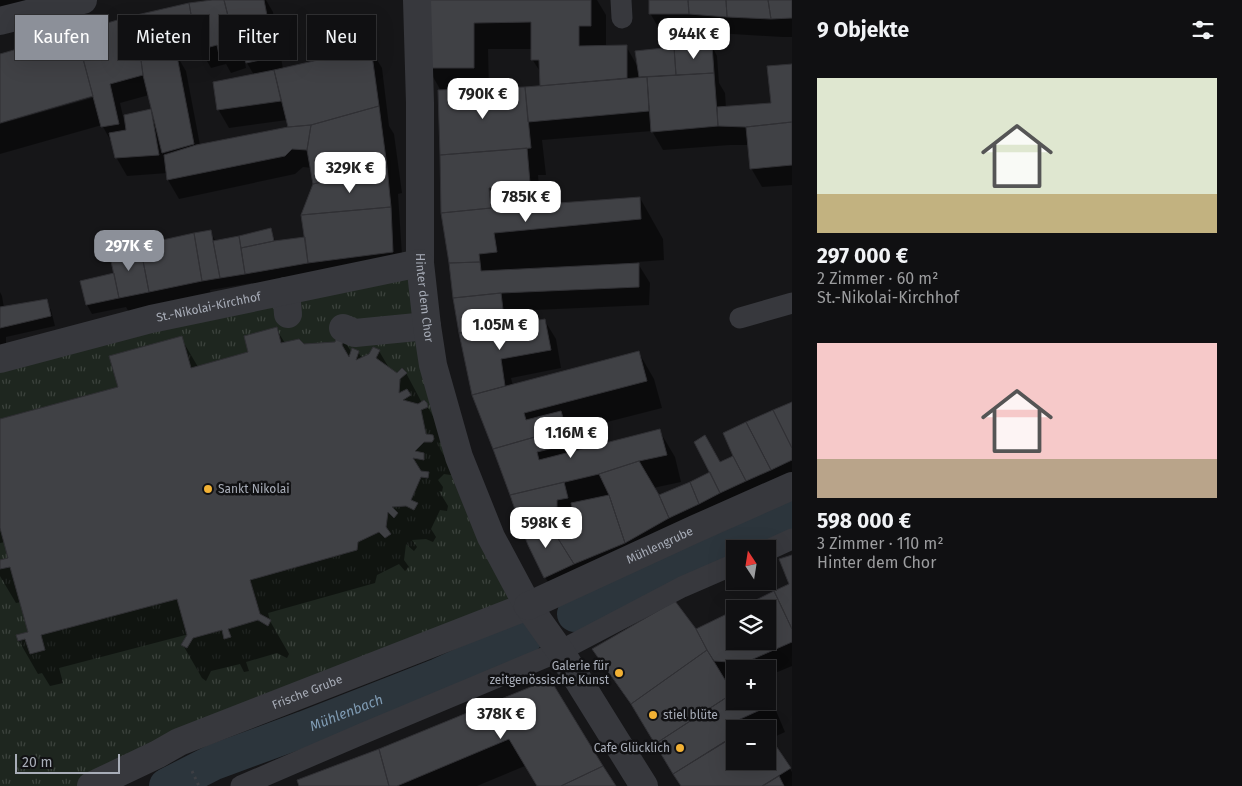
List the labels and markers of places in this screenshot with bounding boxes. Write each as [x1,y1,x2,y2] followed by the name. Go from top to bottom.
[653,18,735,60] pin: 944K €
[442,78,524,120] pin: 790K €
[309,152,391,194] pin: 329K €
[485,180,567,223] pin: 785K €
[88,230,170,272] pin: 297K €
[454,308,546,351] pin: 1.05M €
[525,416,617,459] pin: 1.16M €
[218,482,290,496] place label: Sankt Nikolai
[202,483,214,495] marker: Sankt Nikolai
[505,506,587,549] pin: 598K €
[490,659,610,687] place label: Galerie für zeitgenössische Kunst
[613,667,625,679] marker: Galerie für zeitgenössische Kunst
[460,698,542,740] pin: 378K €
[663,708,718,722] place label: stiel blüte
[647,709,659,721] marker: stiel blüte
[594,741,670,755] place label: Cafe Glücklich
[674,742,686,754] marker: Cafe Glücklich

